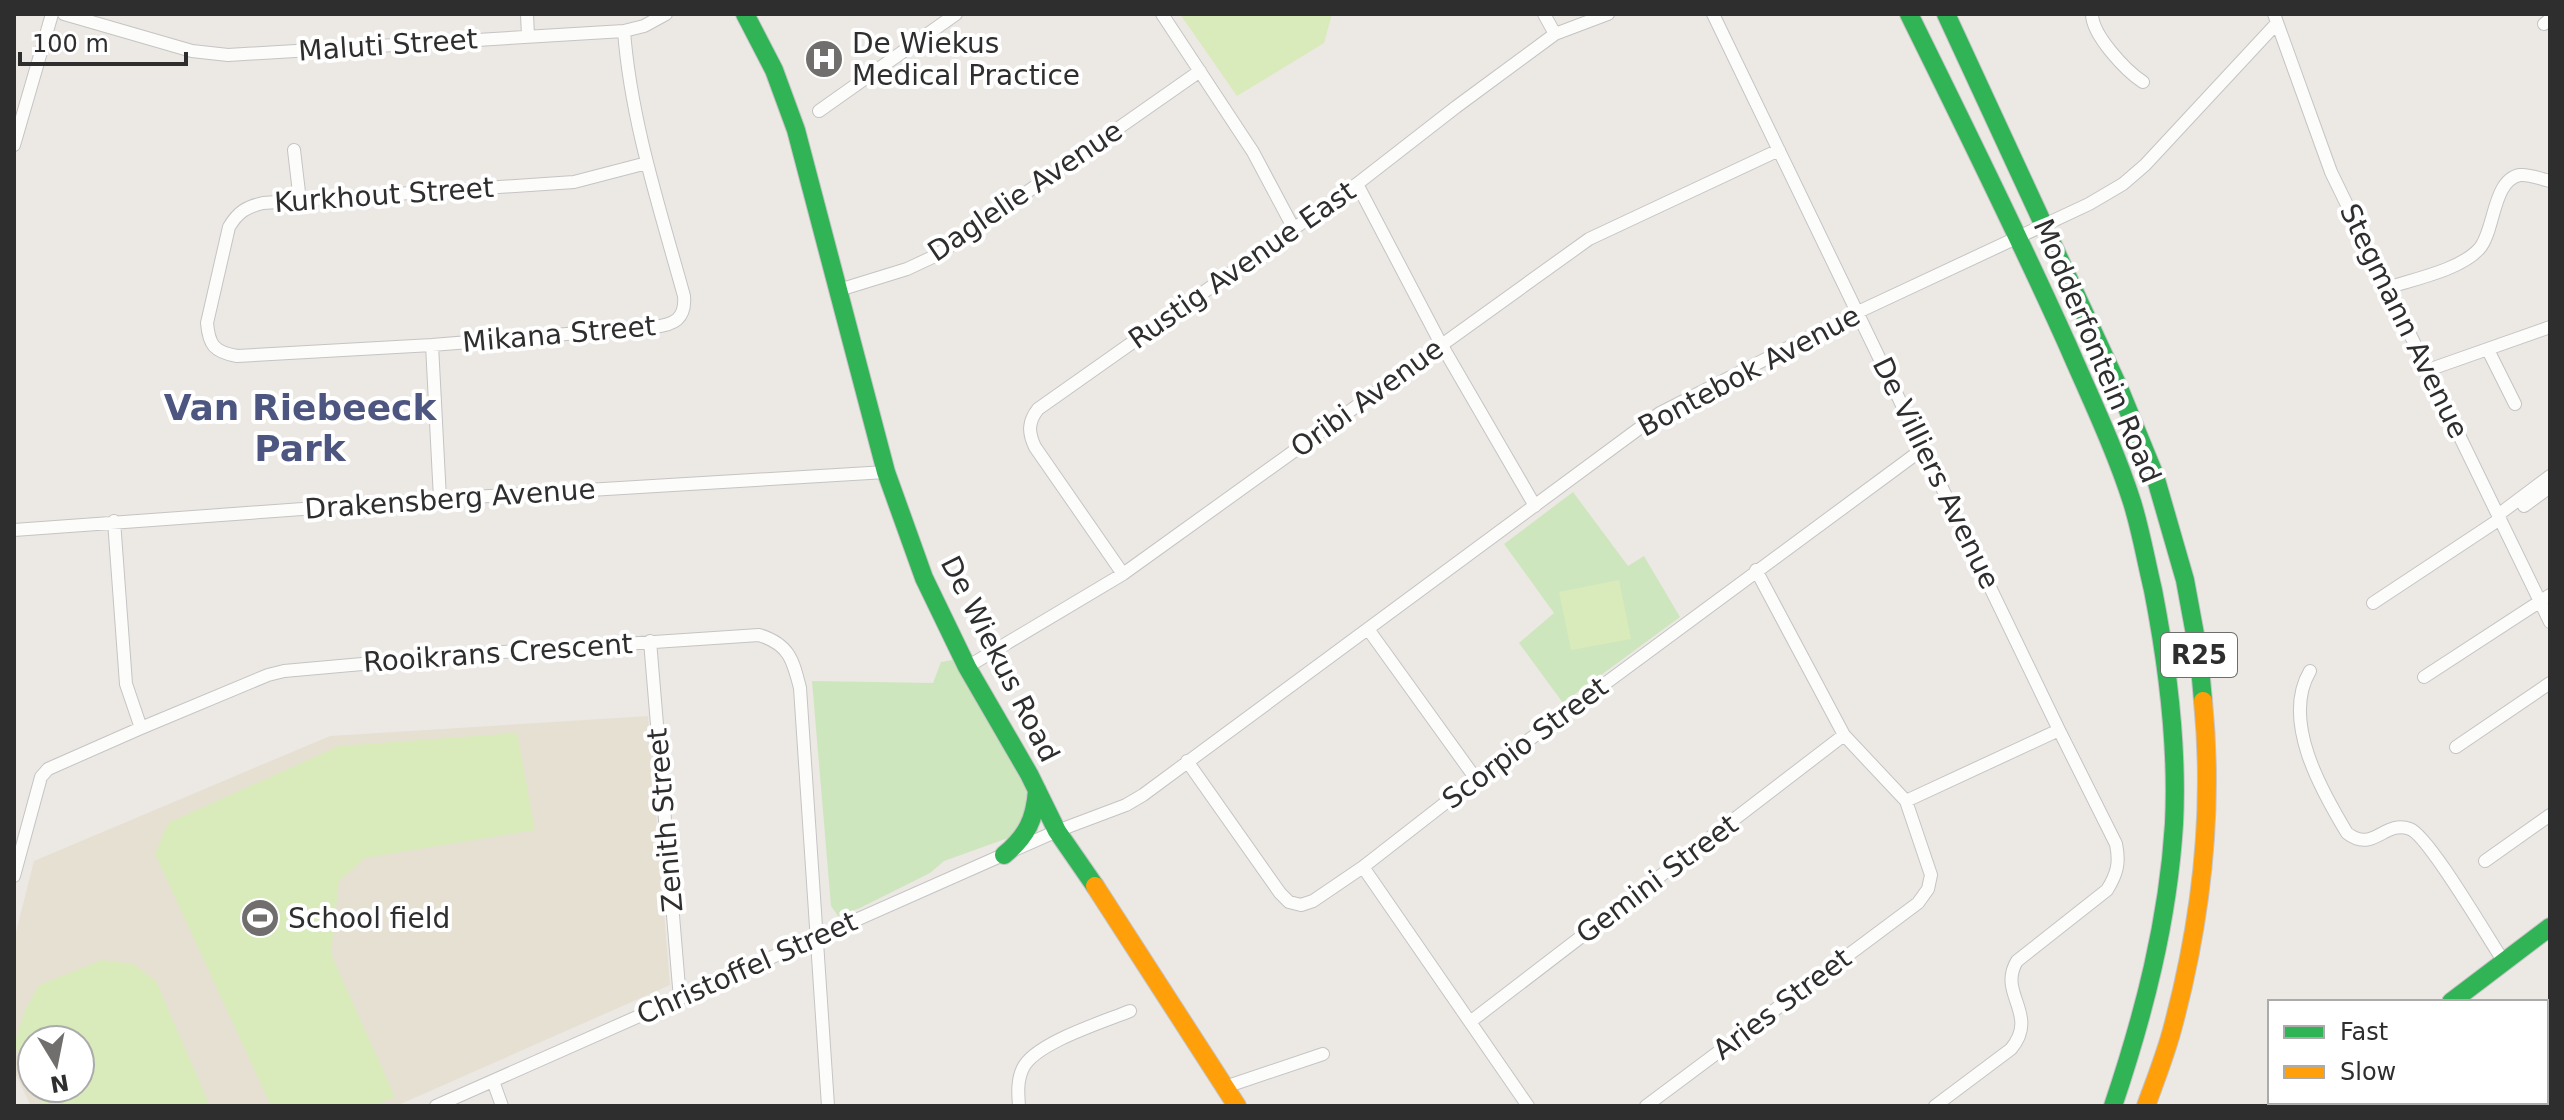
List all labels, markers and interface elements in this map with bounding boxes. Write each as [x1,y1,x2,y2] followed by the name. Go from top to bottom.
[20,16,186,66] scale bar
[297,22,479,68] street label: Maluti Street
[852,27,1080,92] place label: De Wiekus Medical Practice
[32,30,109,58] text: 100 m
[803,38,845,80] hospital icon: De Wiekus Medical Practice
[922,114,1128,268] street label: Daglelie Avenue
[273,171,495,219] street label: Kurkhout Street
[1122,174,1362,356] street label: Rustig Avenue East
[2333,198,2475,444] street label: Stegmann Avenue
[2026,214,2168,488] street label: Modderfontein Road
[1632,299,1866,443] street label: Bontebok Avenue
[461,309,657,359] street label: Mikana Street
[1285,332,1449,464] street label: Oribi Avenue
[1866,352,2006,594] street label: De Villiers Avenue
[164,387,437,469] district label: Van Riebeeck Park
[303,472,597,526] street label: Drakensberg Avenue
[934,551,1066,767] street label: De Wiekus Road
[362,627,634,679] street label: Rooikrans Crescent
[2161,633,2237,677] road number: R25
[1436,670,1614,816] street label: Scorpio Street
[641,727,689,913] street label: Zenith Street
[1570,808,1744,950] street label: Gemini Street
[239,897,281,939] sports icon: School field
[288,902,450,935] place label: School field
[632,905,862,1031] street label: Christoffel Street
[1706,941,1858,1067] street label: Aries Street
[2268,1000,2548,1104] legend
[2340,1018,2388,1046] text: Fast
[16,1024,96,1104] north arrow
[2340,1058,2396,1086] text: Slow
[48,1069,71,1097] text: N

